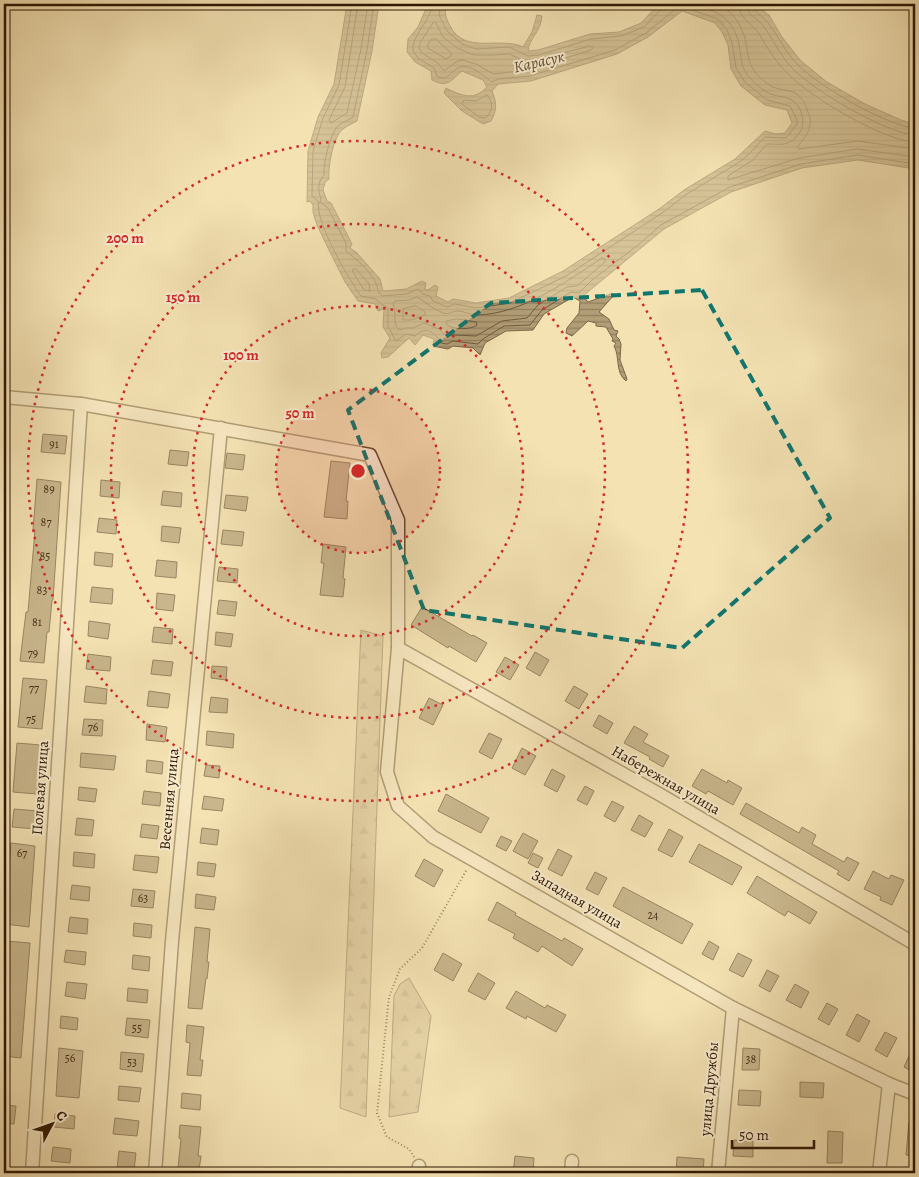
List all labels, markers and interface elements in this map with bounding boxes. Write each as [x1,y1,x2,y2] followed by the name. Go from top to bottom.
[511,45,567,79] water label: Карасук
[106,228,144,248] text: 200 m
[166,287,201,307] text: 150 m
[223,345,259,365] text: 100 m
[285,403,315,423] text: 50 m
[49,436,59,452] house number: 91
[349,462,367,480] centre of rings
[43,481,55,497] house number: 89
[41,514,52,530] house number: 87
[40,548,50,564] house number: 85
[37,582,47,598] house number: 83
[32,614,42,630] house number: 81
[28,645,38,661] house number: 79
[29,680,40,696] house number: 77
[26,711,36,727] house number: 75
[88,719,99,735] house number: 76
[27,740,53,836] street label: Полевая улица
[608,741,724,819] street label: Набережная улица
[155,747,183,851] street label: Весенняя улица
[17,845,28,861] house number: 67
[528,865,626,933] street label: Западная улица
[138,890,148,906] house number: 63
[647,907,659,923] house number: 24
[132,1020,142,1036] house number: 55
[695,1041,723,1138] street label: улица Дружбы
[65,1050,76,1066] house number: 56
[746,1051,757,1067] house number: 38
[127,1054,137,1070] house number: 53
[28,1100,78,1150] north arrow
[51,1106,72,1126] text: С
[732,1117,814,1149] scale bar
[739,1125,769,1145] text: 50 m

